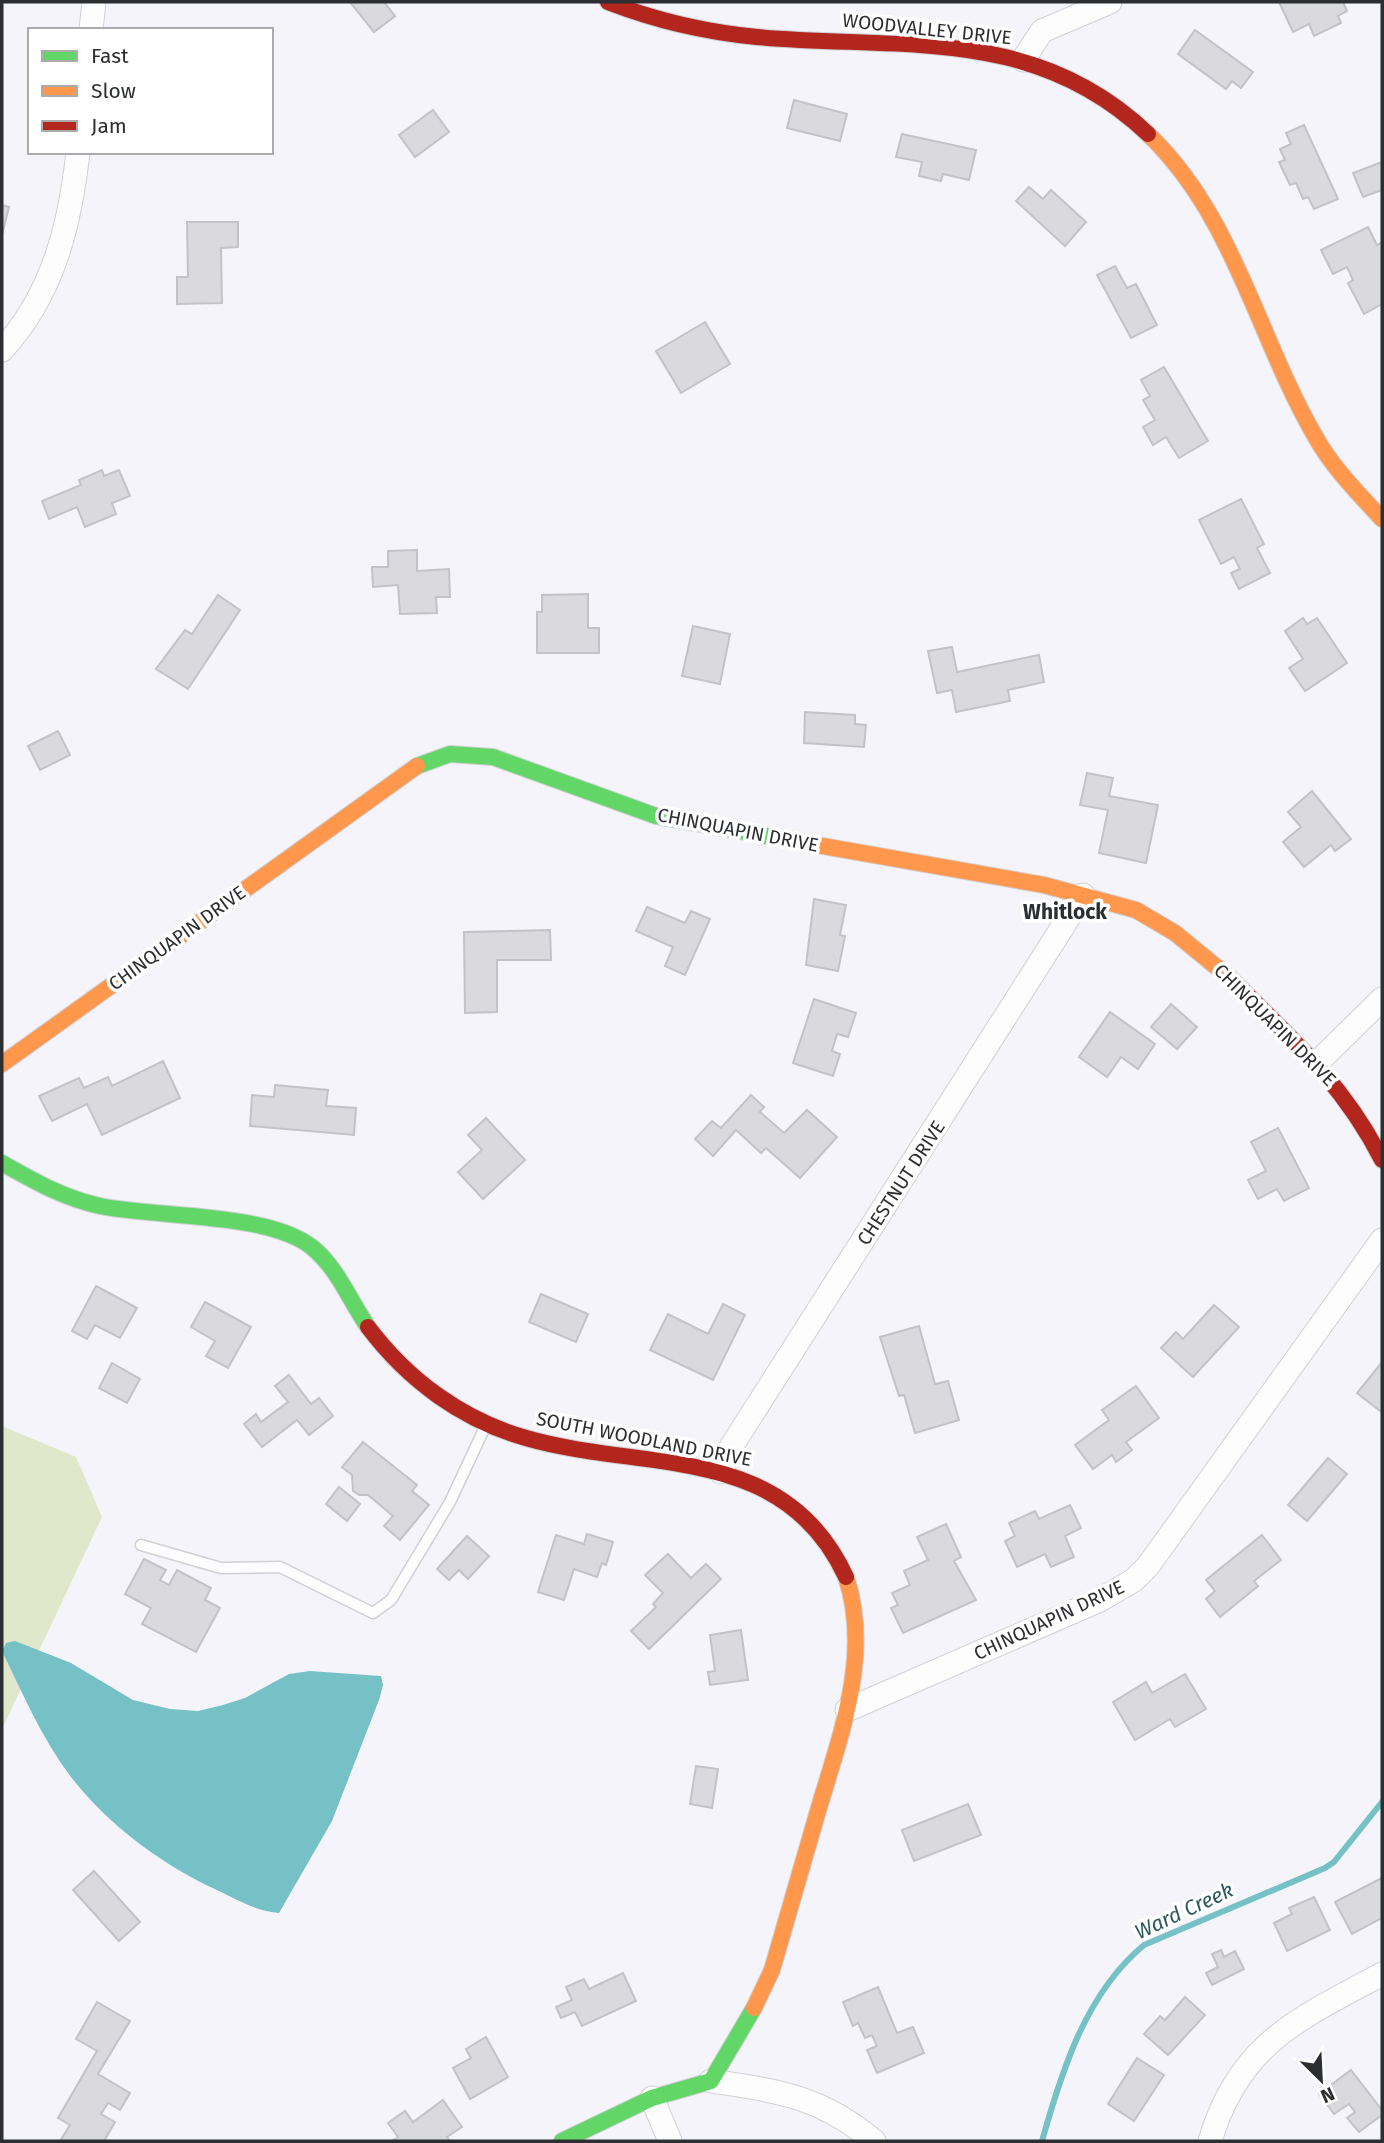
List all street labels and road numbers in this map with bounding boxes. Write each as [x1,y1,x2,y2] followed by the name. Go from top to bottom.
[841,9,1013,49] street label: WOODVALLEY DRIVE
[656,803,820,857] street label: CHINQUAPIN DRIVE
[104,881,250,995] street label: CHINQUAPIN DRIVE
[1209,959,1341,1091] street label: CHINQUAPIN DRIVE
[852,1116,950,1250] street label: CHESTNUT DRIVE
[534,1407,754,1471] street label: SOUTH WOODLAND DRIVE
[970,1575,1128,1665] street label: CHINQUAPIN DRIVE

